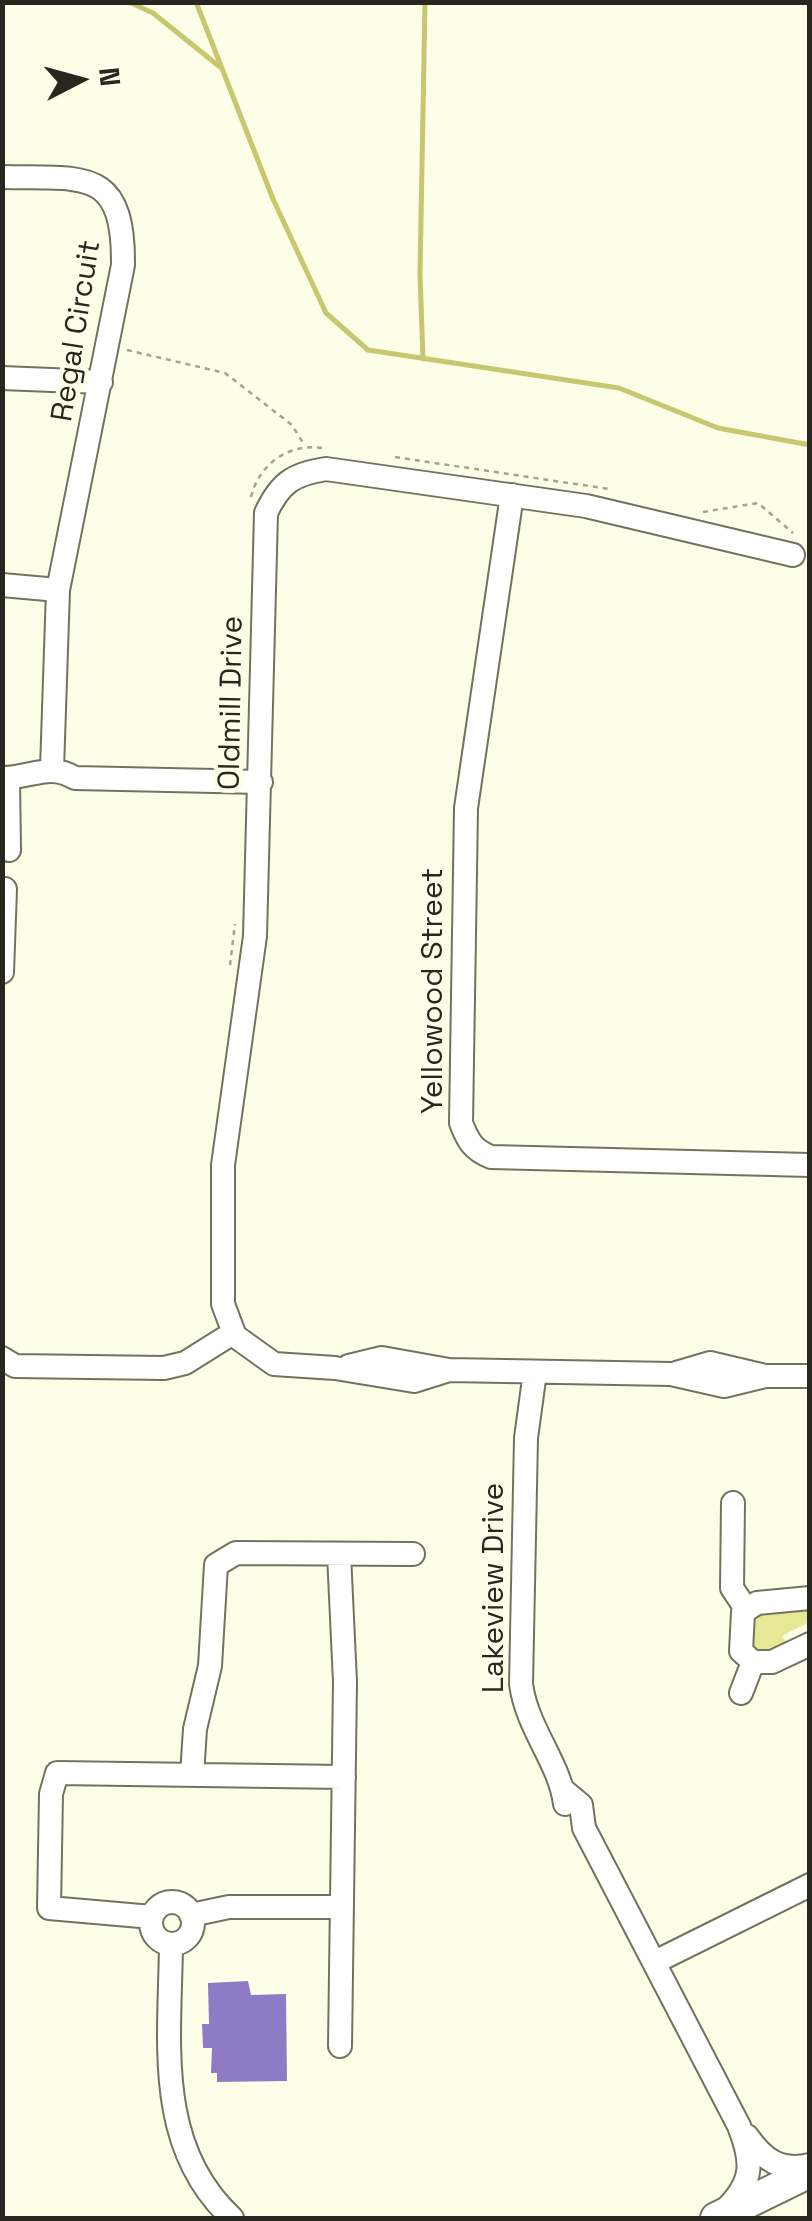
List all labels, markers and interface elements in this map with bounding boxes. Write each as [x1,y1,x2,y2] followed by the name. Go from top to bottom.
[30,30,130,130] north arrow
[91,66,129,88] text: N
[45,238,109,424] street label: Regal Circuit
[212,616,252,790] street label: Oldmill Drive
[416,868,452,1114] street label: Yellowood Street
[477,1483,513,1693] street label: Lakeview Drive

